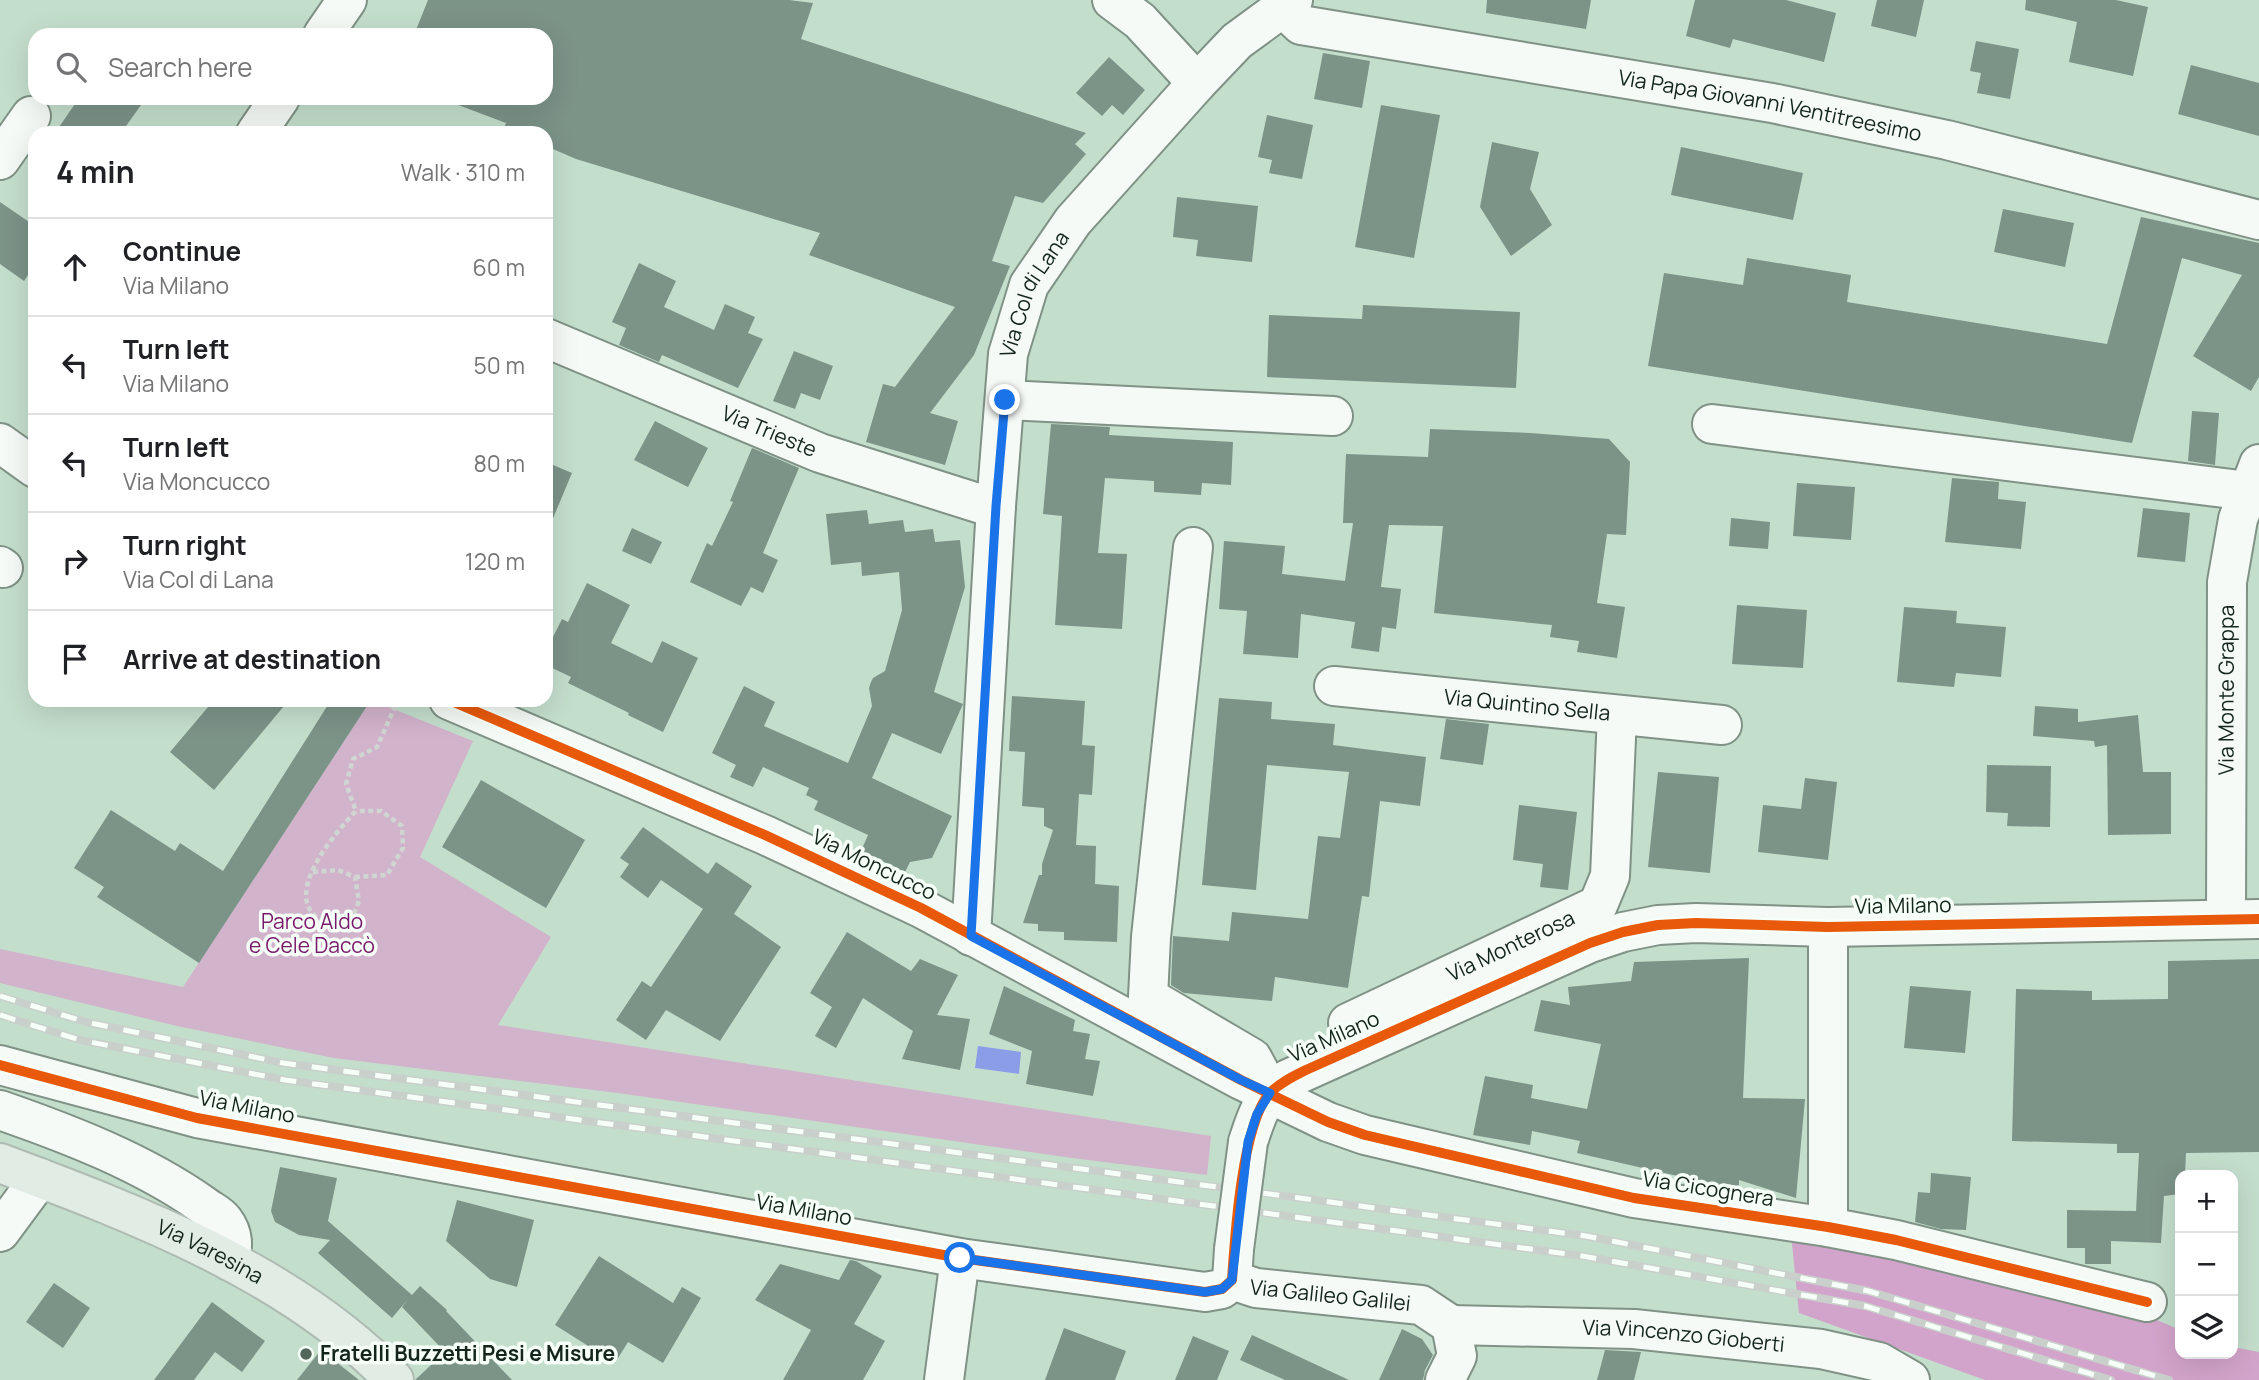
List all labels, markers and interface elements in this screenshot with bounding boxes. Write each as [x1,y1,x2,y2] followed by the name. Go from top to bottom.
[28,28,553,105] search box
[52,48,90,86] icon: search
[108,49,253,85] text: Search here
[1616,63,1924,147] street label: Via Papa Giovanni Ventitreesimo
[56,151,134,192] text: 4 min
[401,156,525,188] text: Walk · 310 m
[993,225,1075,361] street label: Via Col di Lana
[123,233,241,269] text: Continue
[56,248,94,286] icon: ahead
[473,251,525,283] text: 60 m
[123,269,229,301] text: Via Milano
[123,331,230,367] text: Turn left
[56,346,94,384] icon: left
[474,349,525,381] text: 50 m
[123,367,229,399] text: Via Milano
[989,384,1020,415] route end
[718,398,821,463] street label: Via Trieste
[123,429,230,465] text: Turn left
[56,444,94,482] icon: left
[474,447,525,479] text: 80 m
[123,465,270,497] text: Via Moncucco
[123,527,247,563] text: Turn right
[56,542,94,580] icon: right
[465,545,525,577] text: 120 m
[123,563,274,595] text: Via Col di Lana
[2211,605,2240,775] street label: Via Monte Grappa
[56,640,94,678] icon: arrive
[123,641,381,677] text: Arrive at destination
[1443,682,1612,727] street label: Via Quintino Sella
[808,822,941,906] street label: Via Moncucco
[1854,890,1952,920] street label: Via Milano
[1442,903,1579,987] street label: Via Monterosa
[249,907,375,959] park label: Parco Aldo e Cele Daccò
[1284,1004,1384,1069] street label: Via Milano
[197,1083,297,1129] street label: Via Milano
[1640,1164,1776,1212] street label: Via Cicognera
[2175,1170,2238,1359] map controls
[2175,1170,2238,1233] button: +
[754,1187,854,1231] street label: Via Milano
[152,1212,269,1290] street label: Via Varesina
[2175,1233,2238,1296] button: −
[944,1242,975,1273] route start
[1249,1272,1412,1317] street label: Via Galileo Galilei
[2175,1296,2238,1359] button: layers
[1582,1313,1786,1358] street label: Via Vincenzo Gioberti
[320,1339,615,1367] place label: Fratelli Buzzetti Pesi e Misure
[298,1346,314,1362] marker: Fratelli Buzzetti Pesi e Misure

